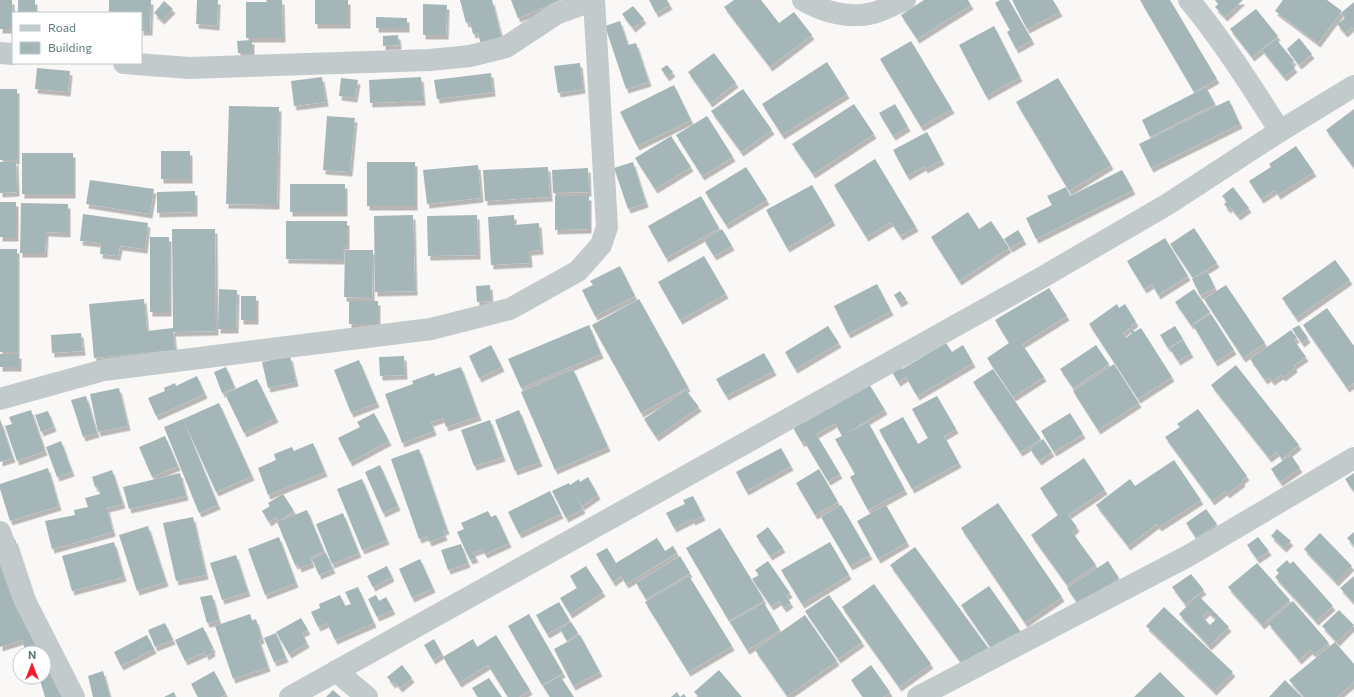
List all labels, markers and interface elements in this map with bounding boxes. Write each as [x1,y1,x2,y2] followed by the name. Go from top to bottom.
[12,12,142,64] legend
[48,20,76,34] text: Road
[48,40,92,54] text: Building
[12,645,52,685] north arrow
[28,648,36,661] text: N

